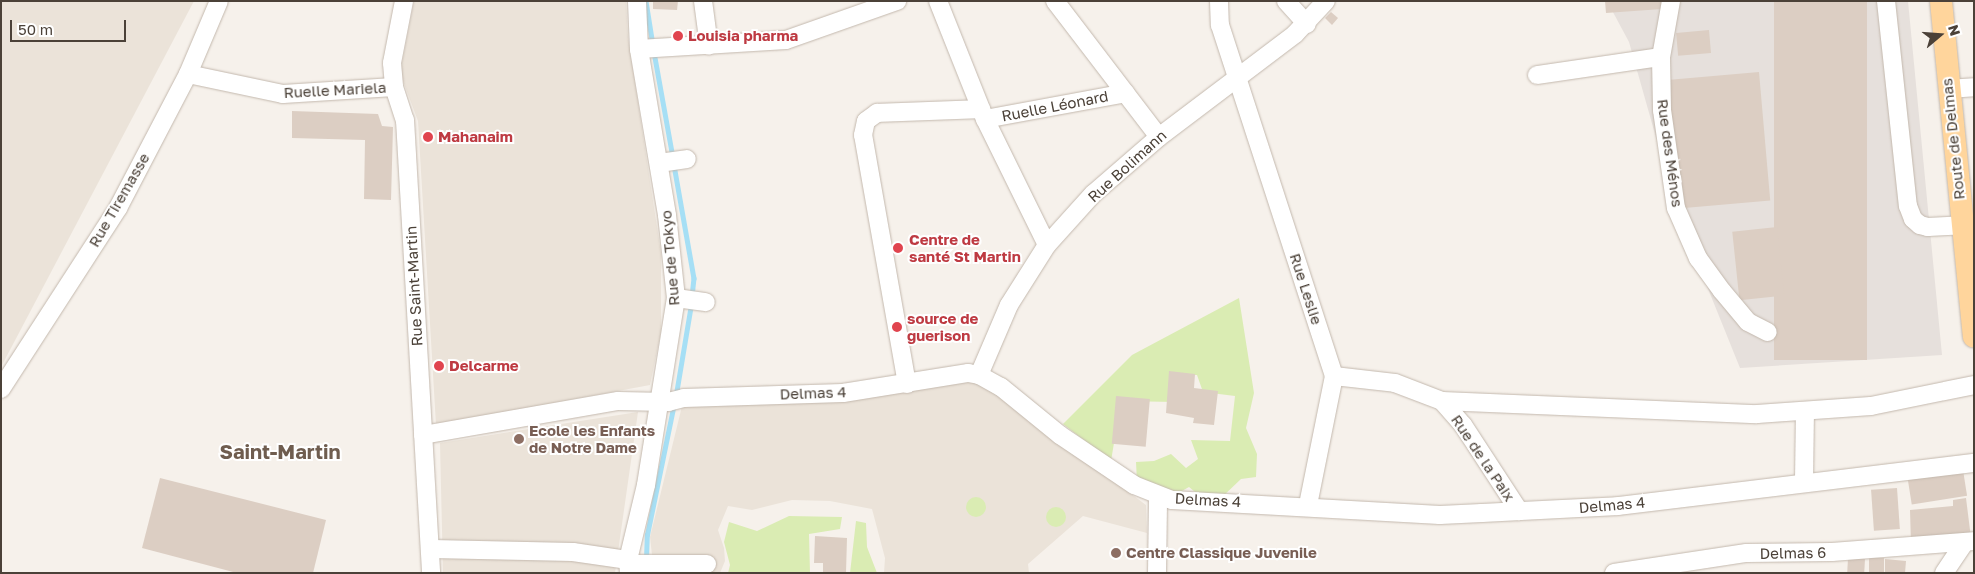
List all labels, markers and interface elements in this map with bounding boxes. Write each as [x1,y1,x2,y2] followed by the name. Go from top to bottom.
[12,10,129,42] scale bar
[1915,10,1965,60] north arrow
[18,20,53,38] text: 50 m
[1945,23,1964,38] text: N
[688,27,798,45] place label: Louisia pharma
[672,30,684,42] marker: Louisia pharma
[1938,77,1968,201] street label: Route de Delmas
[283,78,387,102] street label: Ruelle Mariela
[1000,87,1110,125] street label: Ruelle Léonard
[1654,98,1686,208] street label: Rue des Ménos
[1084,126,1170,206] street label: Rue Bolimann
[438,128,513,146] place label: Mahanaim
[422,131,434,143] marker: Mahanaim
[85,150,153,250] street label: Rue Tiremasse
[657,210,683,306] street label: Rue de Tokyo
[402,225,426,347] street label: Rue Saint-Martin
[909,230,1021,265] place label: Centre de santé St Martin
[891,241,905,255] marker: Centre de santé St Martin
[1286,251,1326,327] street label: Rue Leslie
[907,309,978,344] place label: source de guerison
[891,321,903,333] marker: source de guerison
[449,357,519,375] place label: Delcarme
[433,360,445,372] marker: Delcarme
[779,383,847,403] street label: Delmas 4
[1447,411,1519,505] street label: Rue de la Paix
[529,421,655,456] place label: Ecole les Enfants de Notre Dame
[513,433,525,445] marker: Ecole les Enfants de Notre Dame
[219,439,341,463] district label: Saint-Martin
[1174,489,1242,511] street label: Delmas 4
[1578,493,1646,517] street label: Delmas 4
[1760,543,1826,563] street label: Delmas 6
[1126,544,1317,562] place label: Centre Classique Juvenile
[1110,547,1122,559] marker: Centre Classique Juvenile

